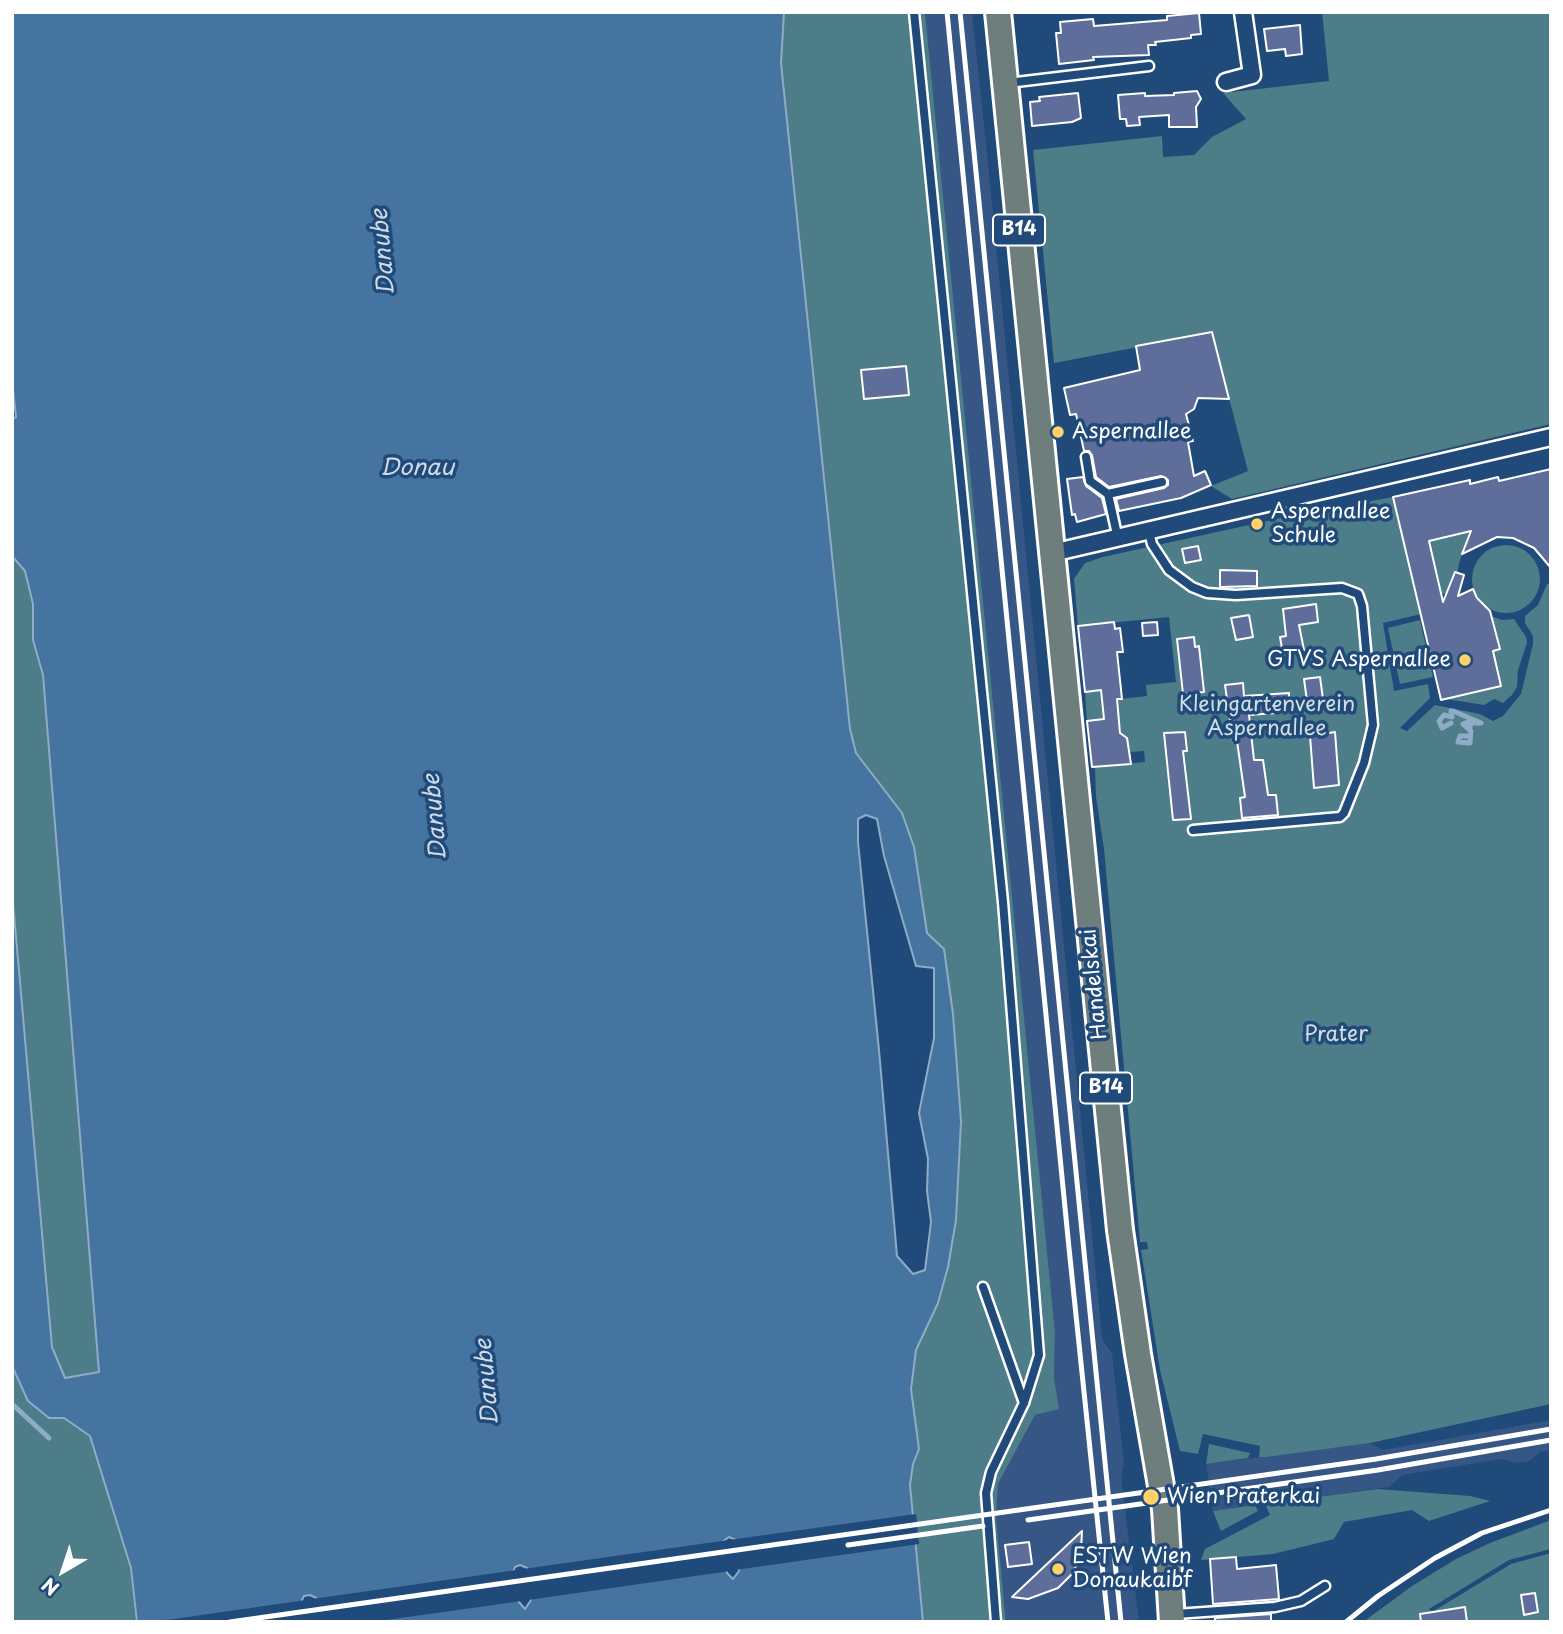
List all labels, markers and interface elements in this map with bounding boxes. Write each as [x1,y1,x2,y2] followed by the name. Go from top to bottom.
[366,208,402,296] water label: Danube
[993,214,1045,246] road number: B14
[1072,419,1191,445] place label: Aspernallee
[1050,424,1066,440] marker: Aspernallee
[380,455,454,483] water label: Donau
[1271,499,1390,549] place label: Aspernallee Schule
[1249,516,1265,532] marker: Aspernallee Schule
[1267,647,1451,673] place label: GTVS Aspernallee
[1457,652,1473,668] marker: GTVS Aspernallee
[1179,692,1355,742] park label: Kleingartenverein Aspernallee
[418,773,454,861] water label: Danube
[1077,927,1113,1041] street label: Handelskai
[1304,1022,1368,1048] park label: Prater
[1080,1072,1132,1104] road number: B14
[470,1338,506,1426] water label: Danube
[1167,1484,1320,1510] place label: Wien Praterkai
[1141,1487,1161,1507] marker: Wien Praterkai
[28,1536,98,1606] north arrow
[1072,1544,1192,1594] place label: ESTW Wien Donaukaibf
[1050,1561,1066,1577] marker: ESTW Wien Donaukaibf
[35,1572,64,1603] text: N

